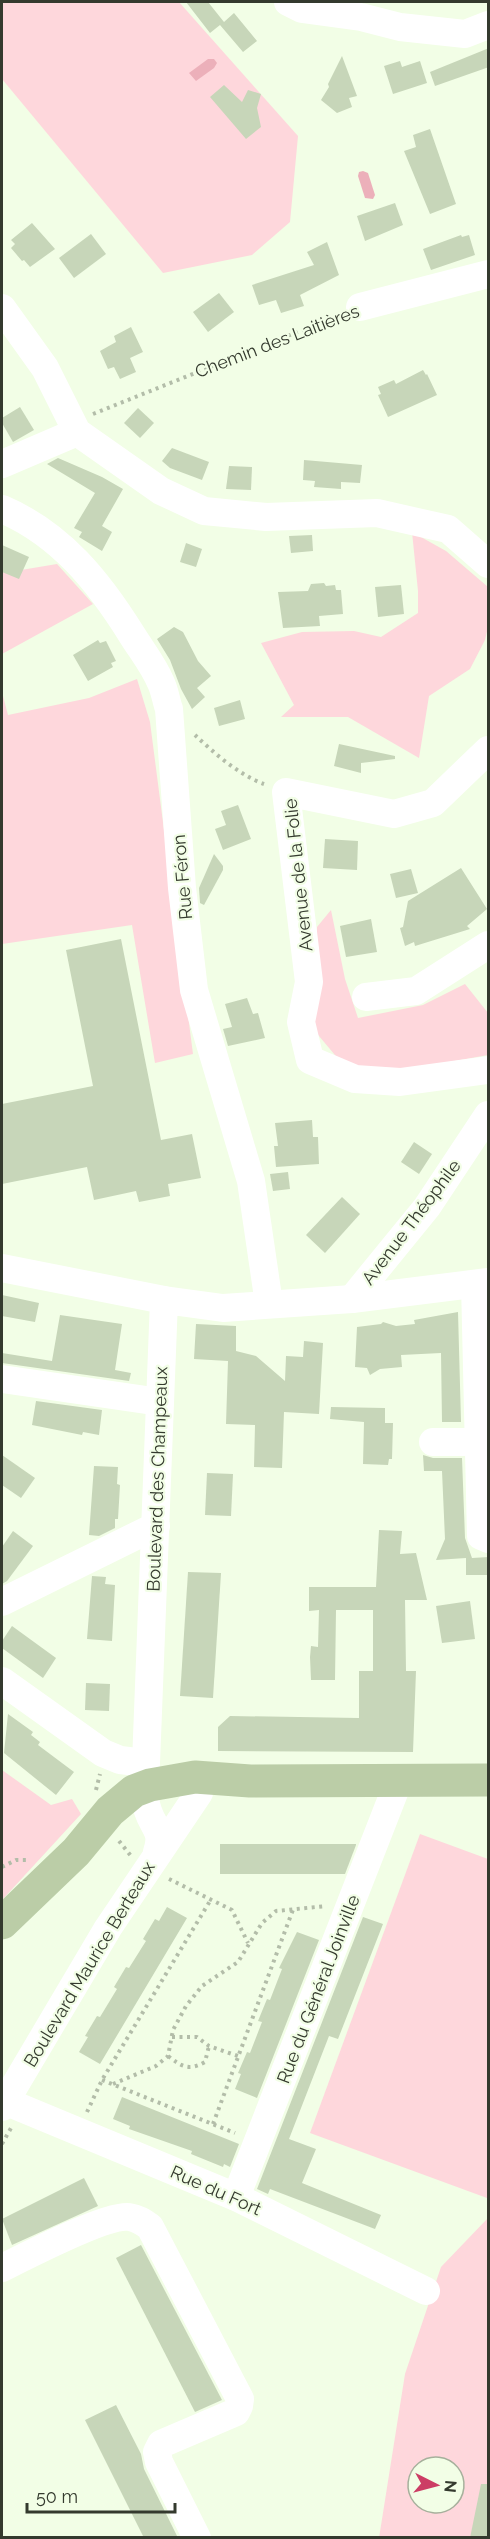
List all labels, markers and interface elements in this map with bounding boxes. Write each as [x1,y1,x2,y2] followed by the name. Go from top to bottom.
[192,300,362,382] street label: Chemin des Laitières
[279,797,316,952] street label: Avenue de la Folie
[168,834,196,920] street label: Rue Féron
[357,1155,465,1289] street label: Avenue Théophile
[143,1366,171,1592] street label: Boulevard des Champeaux
[19,1857,159,2071] street label: Boulevard Maurice Berteaux
[272,1891,364,2086] street label: Rue du Général Joinville
[167,2161,265,2219] street label: Rue du Fort
[406,2455,466,2515] north arrow
[27,2476,176,2514] scale bar
[440,2479,461,2494] text: N
[36,2486,78,2507] text: 50 m

